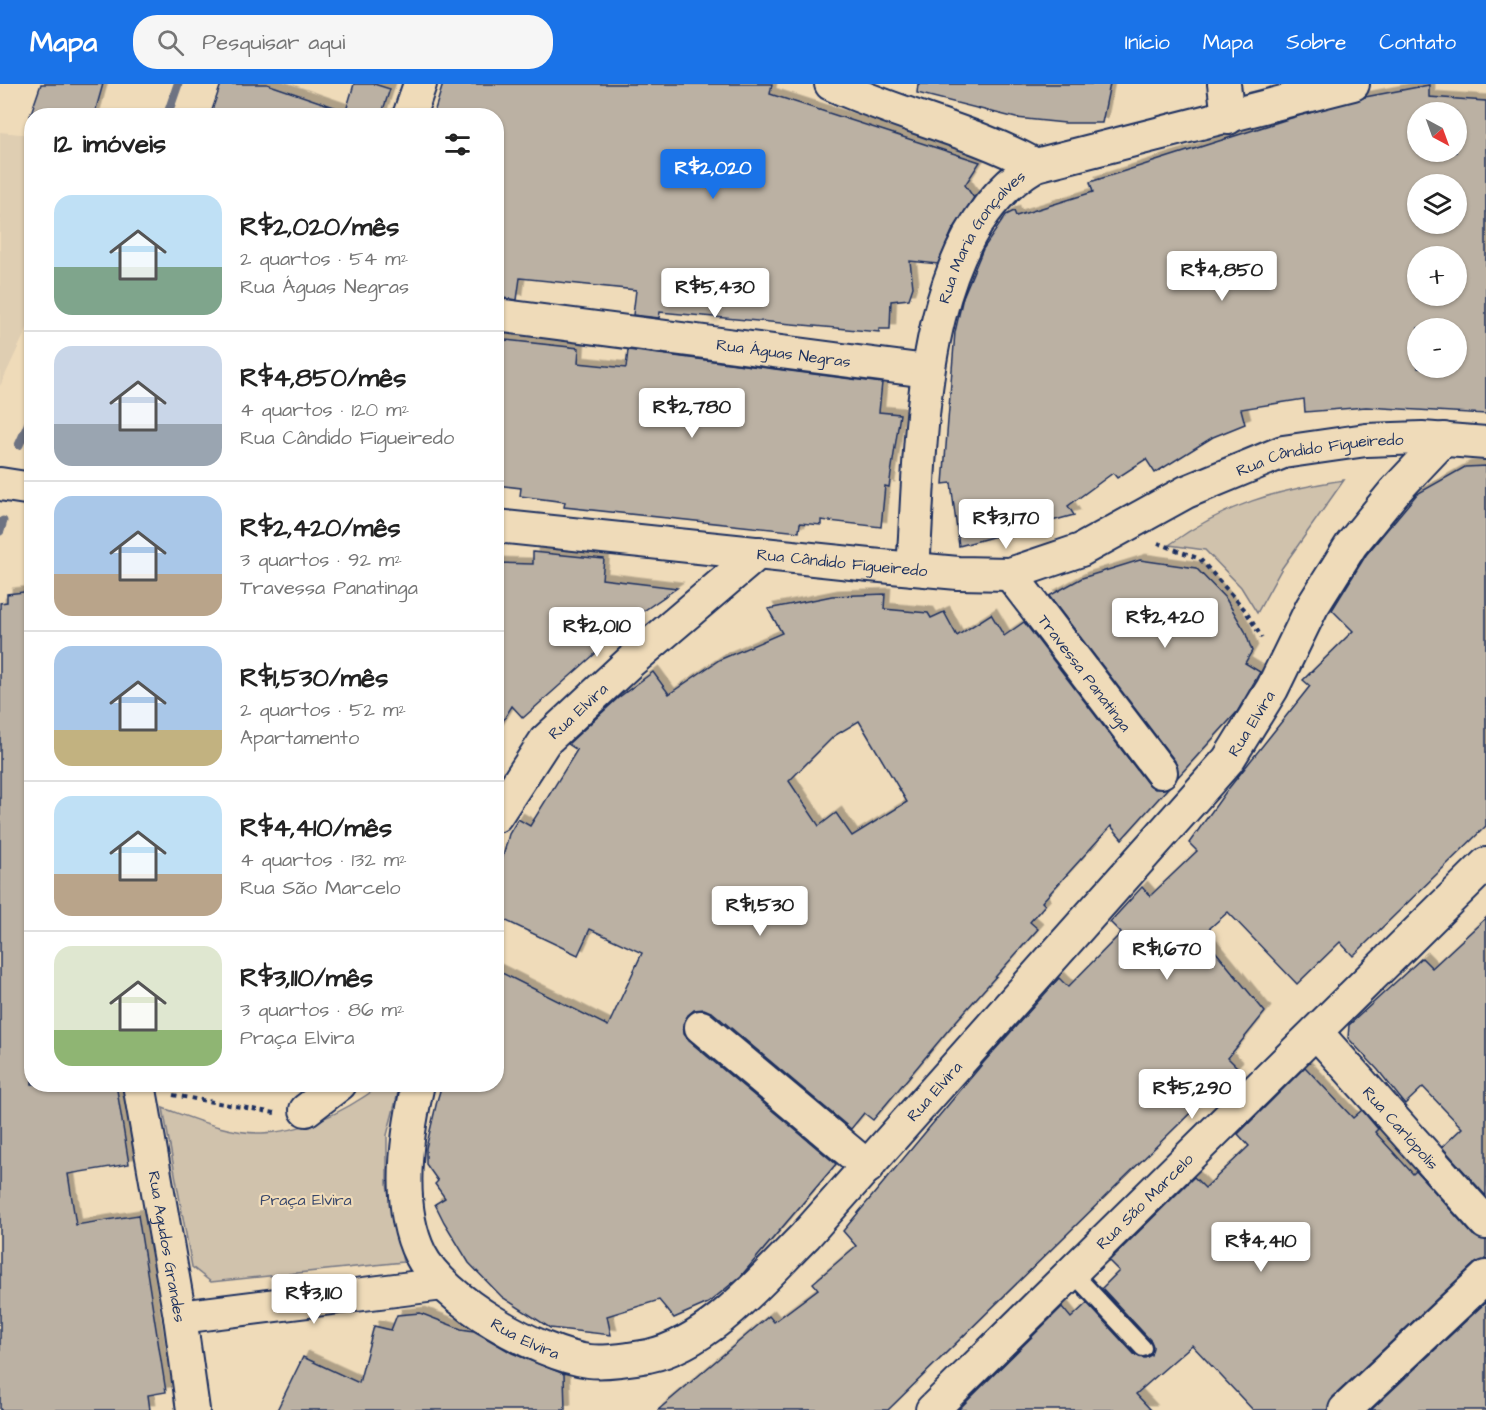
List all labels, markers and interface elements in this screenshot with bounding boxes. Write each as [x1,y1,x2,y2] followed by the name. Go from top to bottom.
[133,15,553,69] search box
[30,23,97,62] text: Mapa
[154,26,187,59] icon: search
[202,27,345,58] text: Pesquisar aqui
[1125,28,1170,57] text: Início
[1203,28,1253,57] text: Mapa
[1286,28,1346,57] text: Sobre
[1379,28,1456,57] text: Contato
[1407,102,1467,162] north arrow
[1407,102,1467,378] map controls
[54,126,166,162] text: 12 imóveis
[441,128,474,161] icon: filters
[658,149,768,200] pin: R$2,020
[674,154,752,182] text: R$2,020
[933,165,1030,306] street label: Rua Maria Gonçalves
[1407,174,1467,234] button: layers
[240,209,399,245] text: R$2,020/mês
[102,219,174,291] icon: home
[240,245,408,273] text: 2 quartos · 54 m²
[1407,246,1467,306] button: +
[1167,251,1277,302] pin: R$4,850
[1181,256,1263,284] text: R$4,850
[660,268,770,319] pin: R$5,430
[240,273,409,301] text: Rua Águas Negras
[675,273,755,301] text: R$5,430
[1407,318,1467,378] button: −
[715,334,852,373] street label: Rua Águas Negras
[240,360,406,396] text: R$4,850/mês
[102,370,174,442] icon: home
[637,388,747,439] pin: R$2,780
[653,393,731,421] text: R$2,780
[240,396,409,424] text: 4 quartos · 120 m²
[240,424,454,452] text: Rua Cândido Figueiredo
[1233,429,1404,482] street label: Rua Cândido Figueiredo
[951,499,1061,550] pin: R$3,170
[973,504,1039,532] text: R$3,170
[240,510,401,546] text: R$2,420/mês
[102,520,174,592] icon: home
[756,543,928,582] street label: Rua Cândido Figueiredo
[240,546,402,574] text: 3 quartos · 92 m²
[240,574,418,602] text: Travessa Panatinga
[1110,598,1220,649] pin: R$2,420
[1126,603,1204,631] text: R$2,420
[542,607,652,658] pin: R$2,010
[1033,610,1136,736] street label: Travessa Panatinga
[563,612,631,640] text: R$2,010
[240,660,388,696] text: R$1,530/mês
[102,670,174,742] icon: home
[544,678,613,745] street label: Rua Elvira
[1223,687,1280,761] street label: Rua Elvira
[240,696,406,724] text: 2 quartos · 52 m²
[240,724,359,752] text: Apartamento
[240,810,392,846] text: R$4,410/mês
[102,820,174,892] icon: home
[240,846,407,874] text: 4 quartos · 132 m²
[240,874,401,902] text: Rua São Marcelo
[705,886,815,937] pin: R$1,530
[726,891,794,919] text: R$1,530
[1112,930,1222,981] pin: R$1,670
[1133,935,1201,963] text: R$1,670
[240,960,373,996] text: R$3,110/mês
[102,970,174,1042] icon: home
[240,996,405,1024] text: 3 quartos · 86 m²
[240,1024,354,1052] text: Praça Elvira
[902,1057,967,1126] street label: Rua Elvira
[1137,1069,1247,1120] pin: R$5,290
[1153,1074,1231,1102] text: R$5,290
[1357,1082,1443,1175] street label: Rua Carlópolis
[1091,1149,1198,1254] street label: Rua São Marcelo
[142,1169,191,1324] street label: Rua Agudos Grandes
[260,1189,352,1211] park label: Praça Elvira
[1206,1222,1316,1273] pin: R$4,410
[1225,1227,1297,1255] text: R$4,410
[259,1274,369,1325] pin: R$3,110
[286,1279,342,1307] text: R$3,110
[486,1313,562,1365] street label: Rua Elvira

